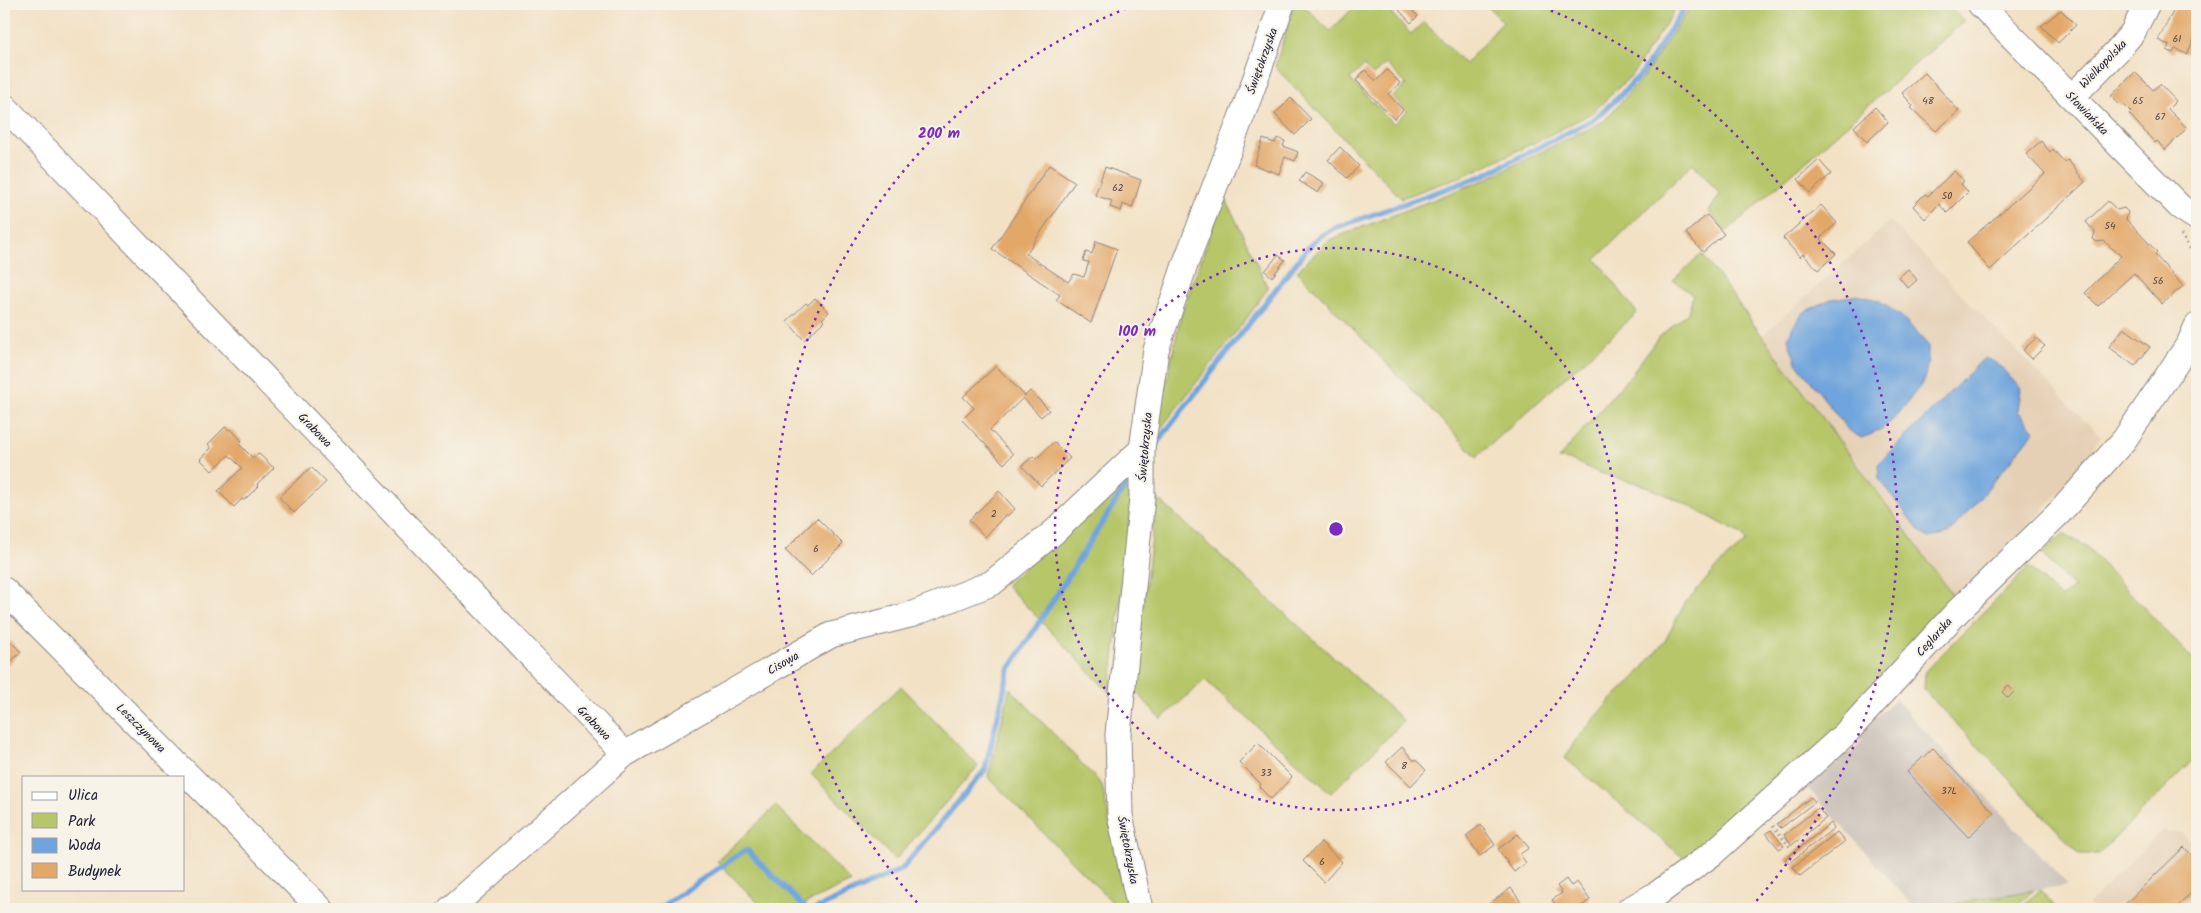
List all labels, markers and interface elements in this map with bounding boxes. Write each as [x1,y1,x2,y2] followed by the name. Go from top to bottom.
[1242,25,1283,97] street label: Świętokrzyska
[2173,31,2181,47] house number: 61
[2075,35,2132,93] street label: Wielkopolska
[2061,87,2113,140] street label: Słowiańska
[1922,93,1935,109] house number: 48
[2133,93,2144,109] house number: 65
[2155,109,2165,125] house number: 67
[918,122,960,146] text: 200 m
[1112,180,1124,196] house number: 62
[1942,188,1952,204] house number: 50
[2105,218,2116,234] house number: 54
[2153,273,2163,289] house number: 56
[1118,320,1156,344] text: 100 m
[293,409,336,452] street label: Grabowa
[1133,411,1158,482] street label: Świętokrzyska
[991,506,997,522] house number: 2
[1327,520,1345,538] centre of rings
[813,541,819,557] house number: 6
[1912,613,1957,661] street label: Ceglarska
[764,646,803,680] street label: Cisowa
[111,699,170,758] street label: Leszczynowa
[572,702,615,745] street label: Grabowa
[1401,758,1408,774] house number: 8
[1260,765,1272,781] house number: 33
[22,776,185,890] legend
[1941,783,1957,799] house number: 37L
[68,784,98,808] text: Ulica
[68,810,96,834] text: Park
[1112,814,1144,886] street label: Świętokrzyska
[68,834,101,858] text: Woda
[1319,854,1325,870] house number: 6
[68,860,122,884] text: Budynek

